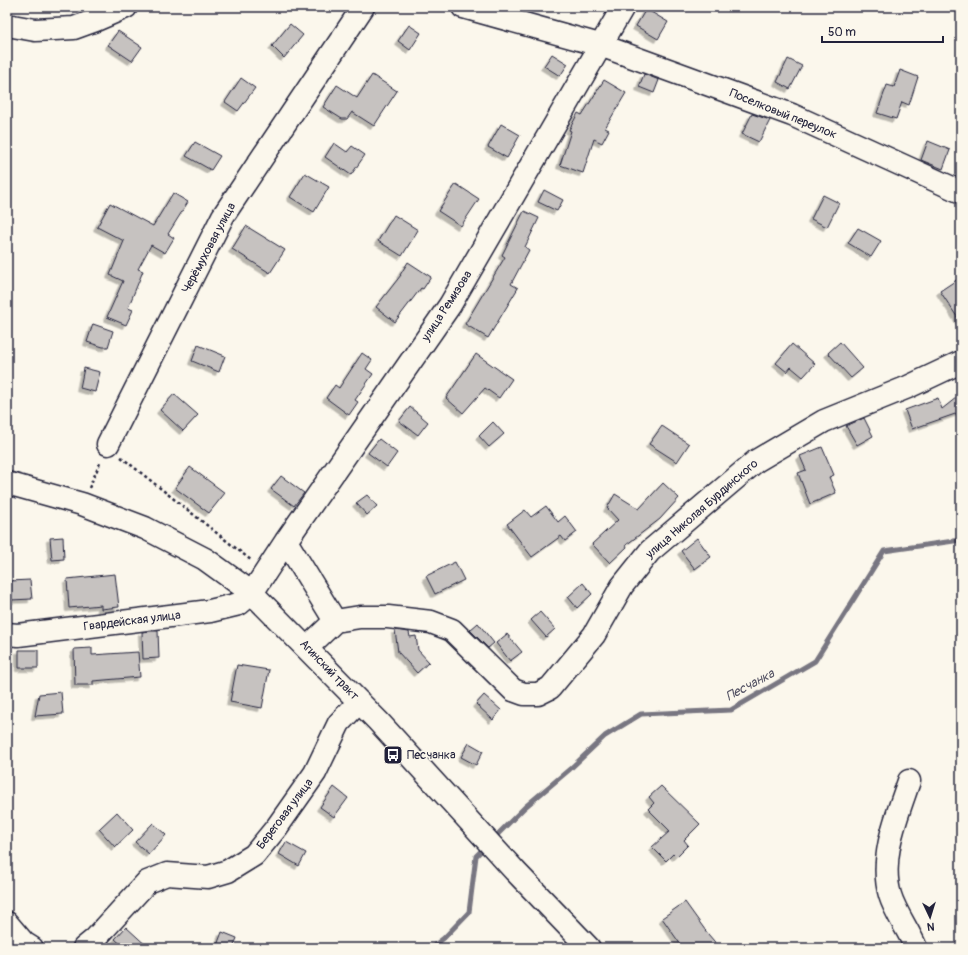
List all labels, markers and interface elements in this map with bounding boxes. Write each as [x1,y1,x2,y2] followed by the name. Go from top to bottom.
[822,18,943,44] scale bar
[828,25,856,40] text: 50 m
[727,86,839,142] street label: Поселковый переулок
[179,200,239,296] street label: Черёмуховая улица
[418,267,476,345] street label: улица Ремизова
[642,456,762,563] street label: улица Николая Бурдинского
[83,608,182,634] street label: Гвардейская улица
[296,636,362,704] street label: Агинский тракт
[723,665,778,704] water label: Песчанка
[382,744,404,766] bus stop icon: Песчанка
[407,748,456,763] place label: Песчанка
[253,775,317,852] street label: Береговая улица
[910,897,950,937] north arrow
[926,920,935,933] text: N

